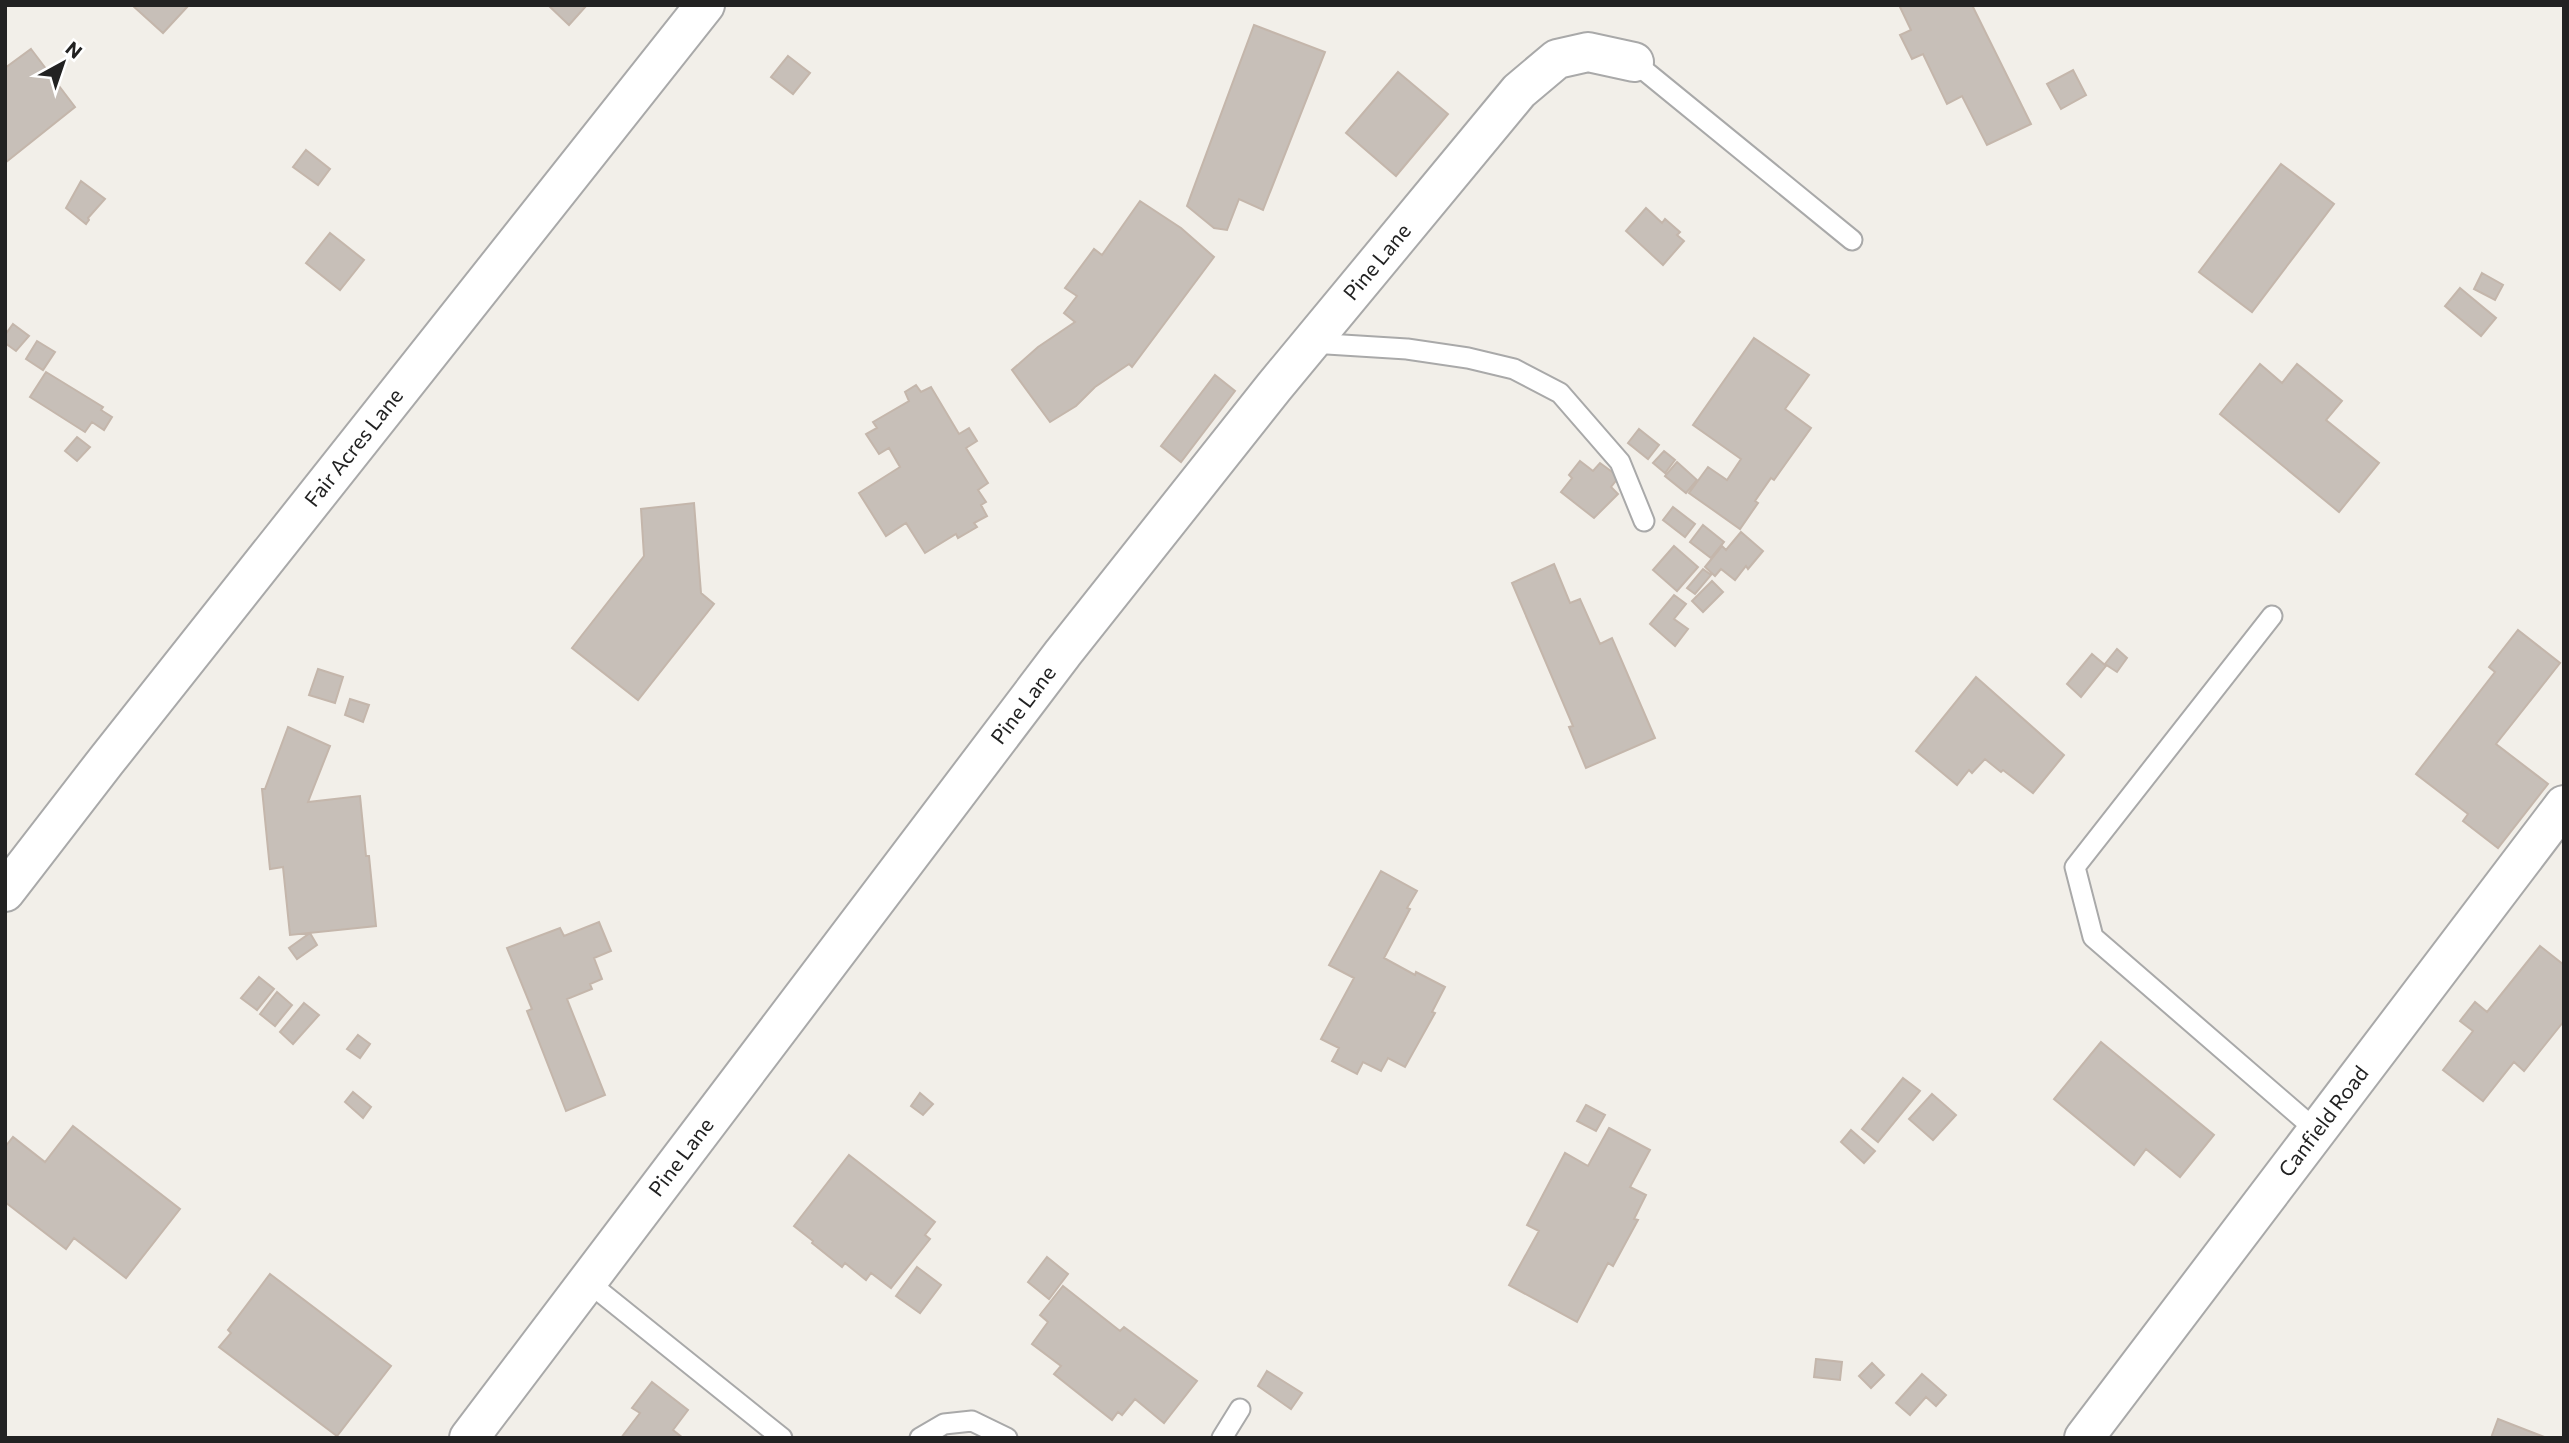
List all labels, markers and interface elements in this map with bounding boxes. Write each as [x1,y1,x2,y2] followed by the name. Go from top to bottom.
[28,28,98,98] north arrow
[61,36,87,63] text: N
[1337,218,1415,305] street label: Pine Lane
[299,383,407,511] street label: Fair Acres Lane
[985,660,1060,748] street label: Pine Lane
[2273,1060,2373,1181] street label: Canfield Road
[643,1112,718,1201] street label: Pine Lane

